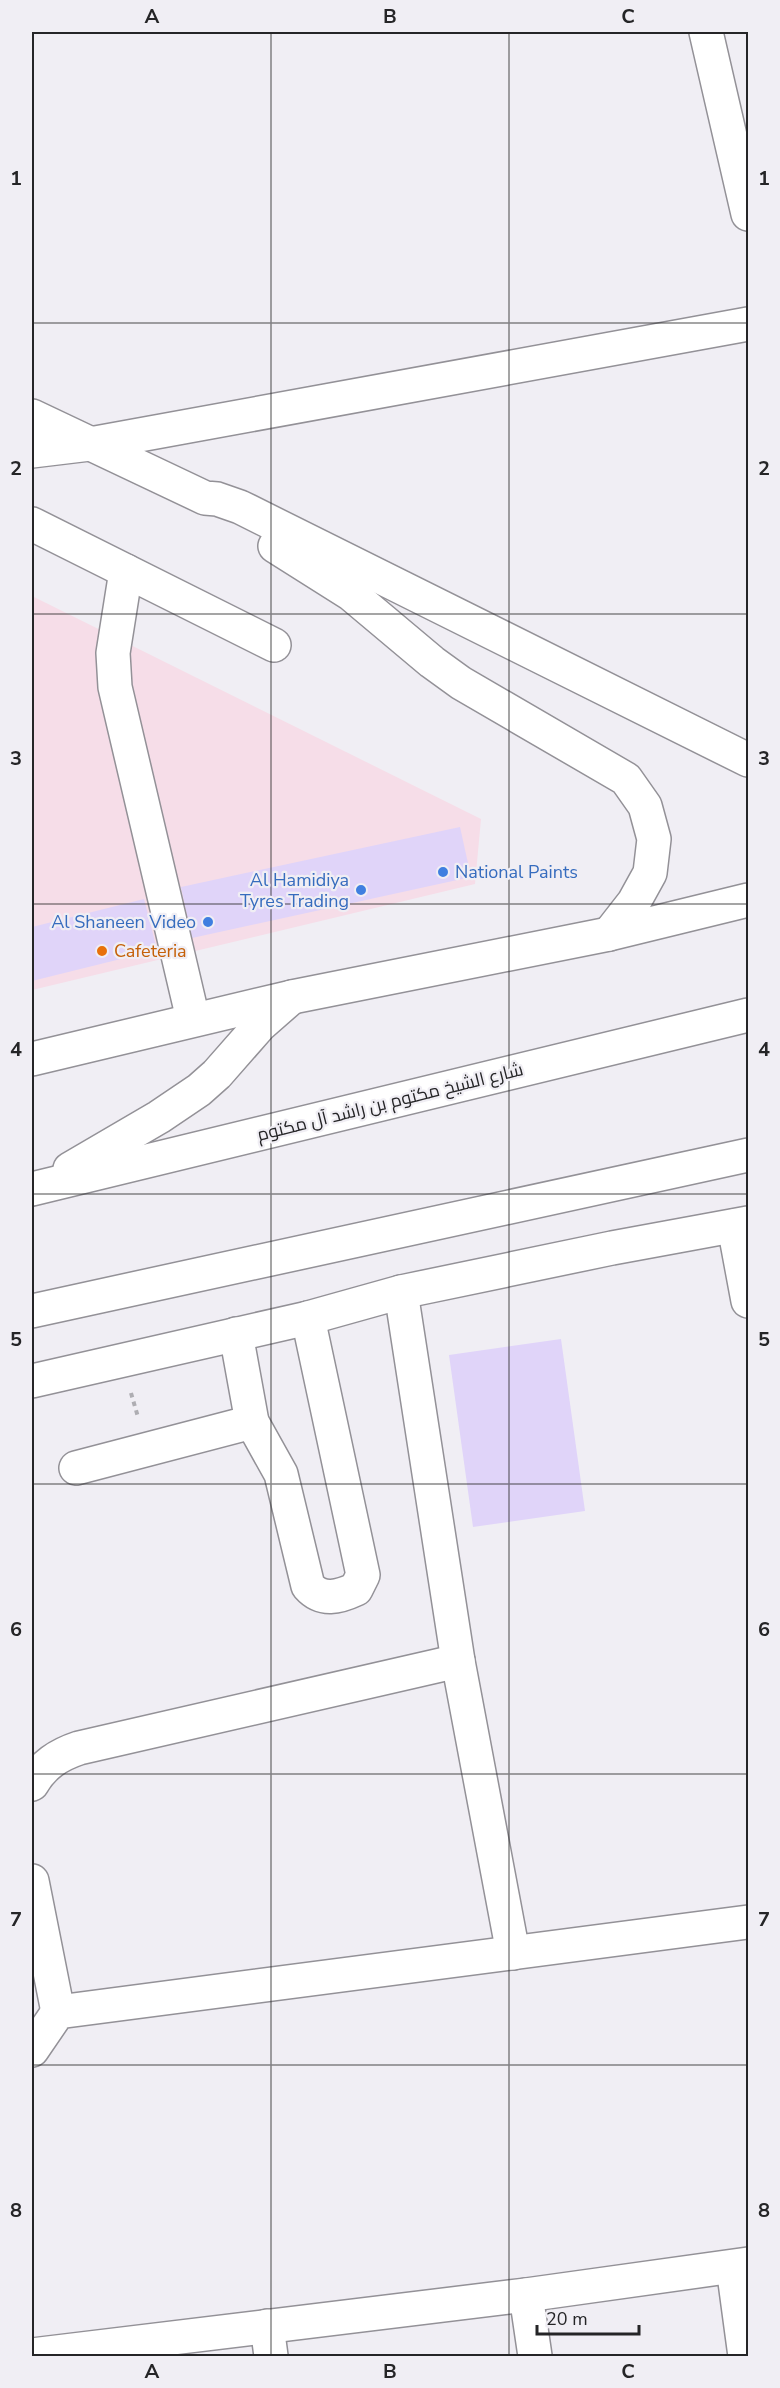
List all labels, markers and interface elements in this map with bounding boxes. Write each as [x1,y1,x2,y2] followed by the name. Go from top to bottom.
[145,3,160,30] text: A
[383,3,397,30] text: B
[621,3,635,30] text: C
[10,165,22,192] text: 1
[758,165,770,192] text: 1
[10,455,22,482] text: 2
[758,455,770,482] text: 2
[10,745,22,772] text: 3
[758,745,770,772] text: 3
[455,860,578,884] place label: National Paints
[436,865,450,879] marker: National Paints
[240,868,349,913] place label: Al Hamidiya Tyres Trading
[354,883,368,897] marker: Al Hamidiya Tyres Trading
[51,910,196,934] place label: Al Shaneen Video
[201,915,215,929] marker: Al Shaneen Video
[114,939,187,963] place label: Cafeteria
[95,944,109,958] marker: Cafeteria
[10,1036,22,1063] text: 4
[758,1036,770,1063] text: 4
[254,1057,526,1147] street label: شارع الشيخ مكتوم بن راشد آل مكتوم
[10,1326,22,1353] text: 5
[758,1326,770,1353] text: 5
[10,1616,22,1643] text: 6
[758,1616,770,1643] text: 6
[10,1906,22,1933] text: 7
[758,1906,770,1933] text: 7
[10,2197,22,2224] text: 8
[758,2197,770,2224] text: 8
[537,2298,639,2336] scale bar
[546,2307,588,2331] text: 20 m
[145,2358,160,2385] text: A
[383,2358,397,2385] text: B
[621,2358,635,2385] text: C

